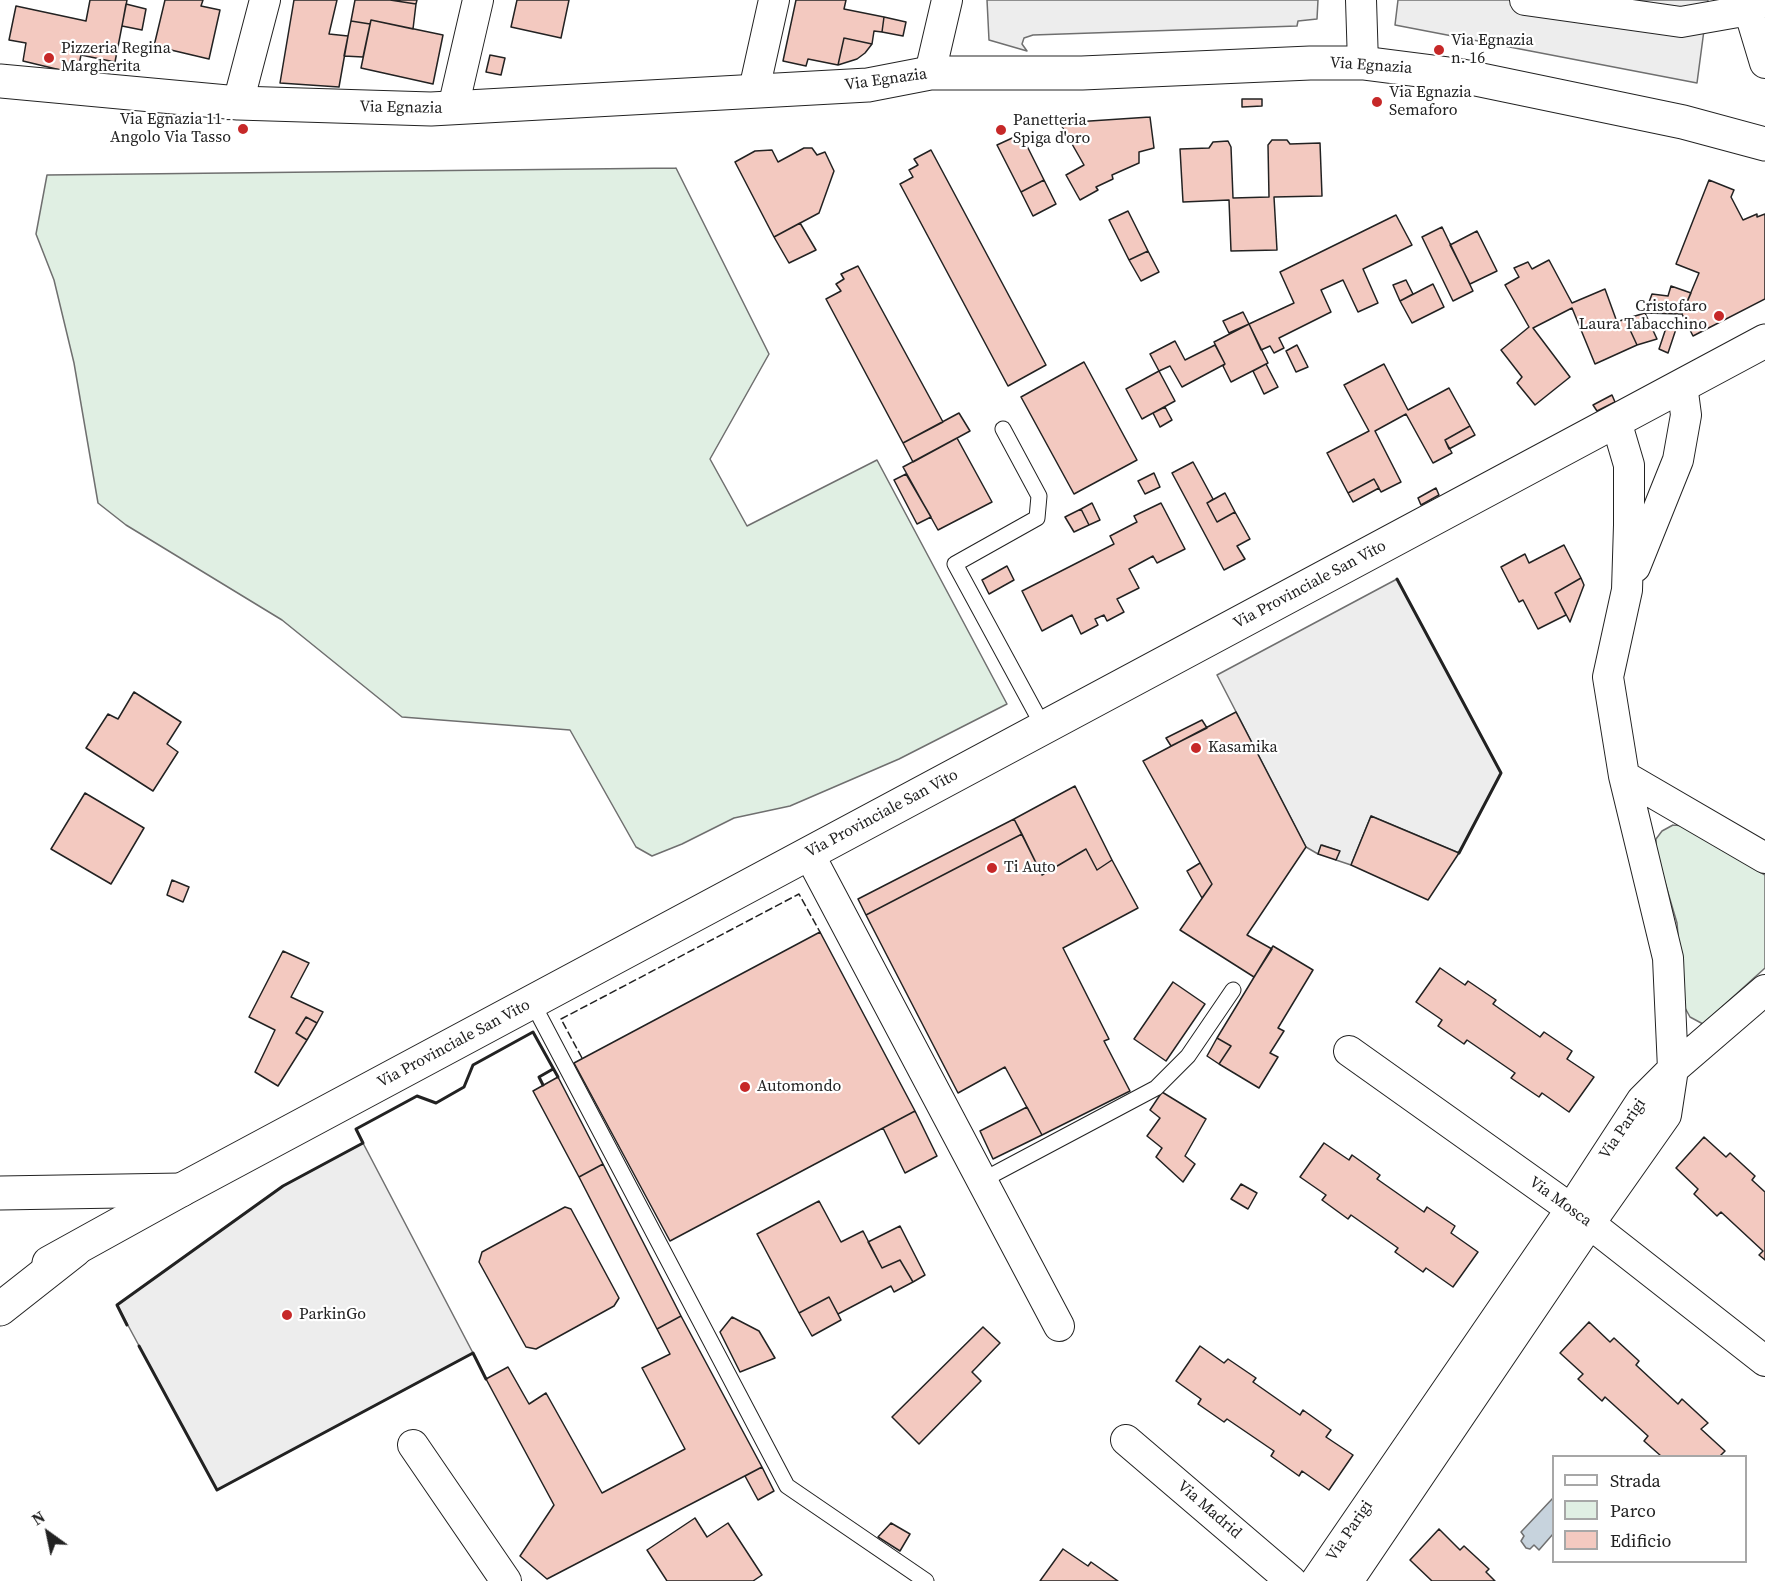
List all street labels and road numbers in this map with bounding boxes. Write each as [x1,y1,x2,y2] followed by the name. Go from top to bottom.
[1329,54,1413,78] street label: Via Egnazia
[844,65,928,95] street label: Via Egnazia
[359,98,443,118] street label: Via Egnazia
[1230,537,1390,633] street label: Via Provinciale San Vito
[802,766,962,862] street label: Via Provinciale San Vito
[374,996,534,1092] street label: Via Provinciale San Vito
[1596,1095,1650,1163] street label: Via Parigi
[1525,1173,1595,1231] street label: Via Mosca
[1173,1477,1245,1543] street label: Via Madrid
[1323,1497,1377,1565] street label: Via Parigi

